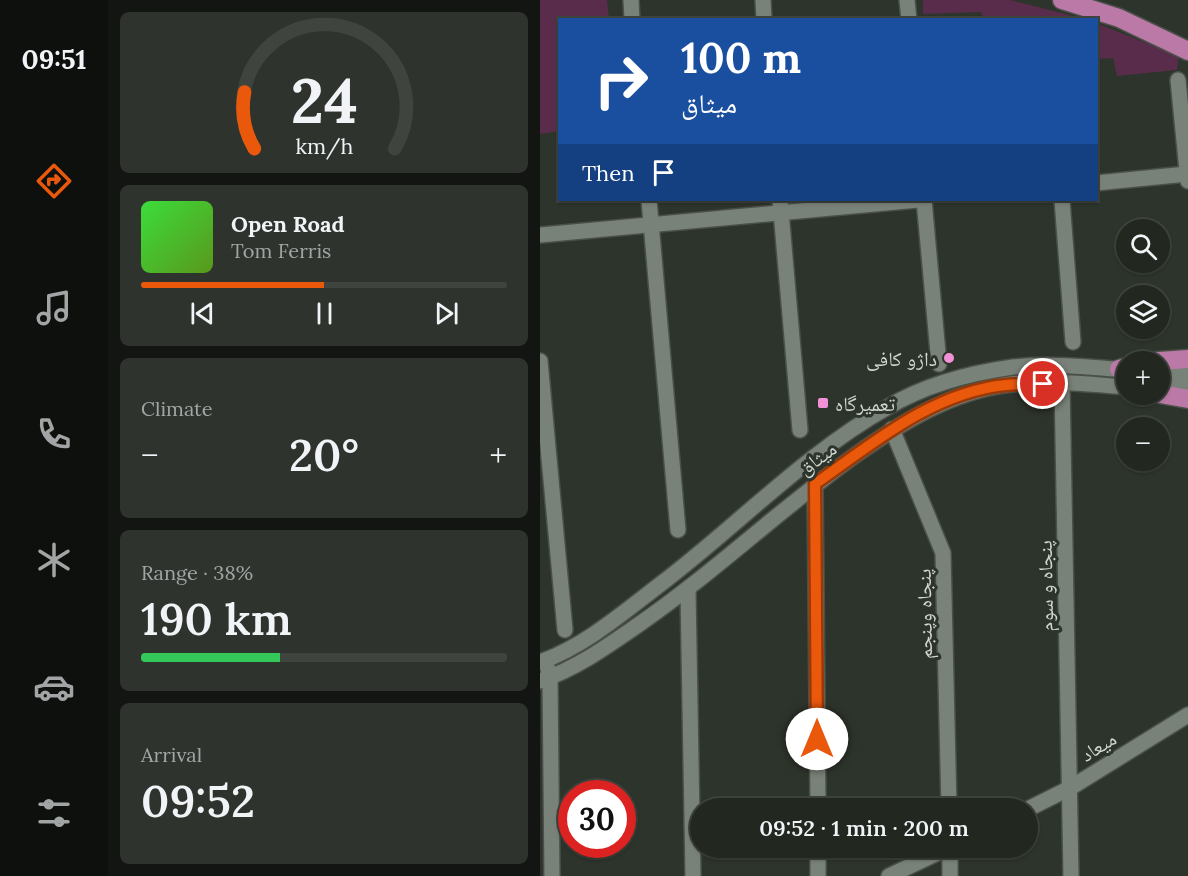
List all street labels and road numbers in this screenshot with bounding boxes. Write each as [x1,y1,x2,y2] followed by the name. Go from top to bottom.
[793,436,841,480] street label: میثاق
[1032,540,1060,632] street label: پنجاه و سوم
[911,568,939,659] street label: پنجاه وپنجم
[1075,725,1121,767] street label: میعاد

